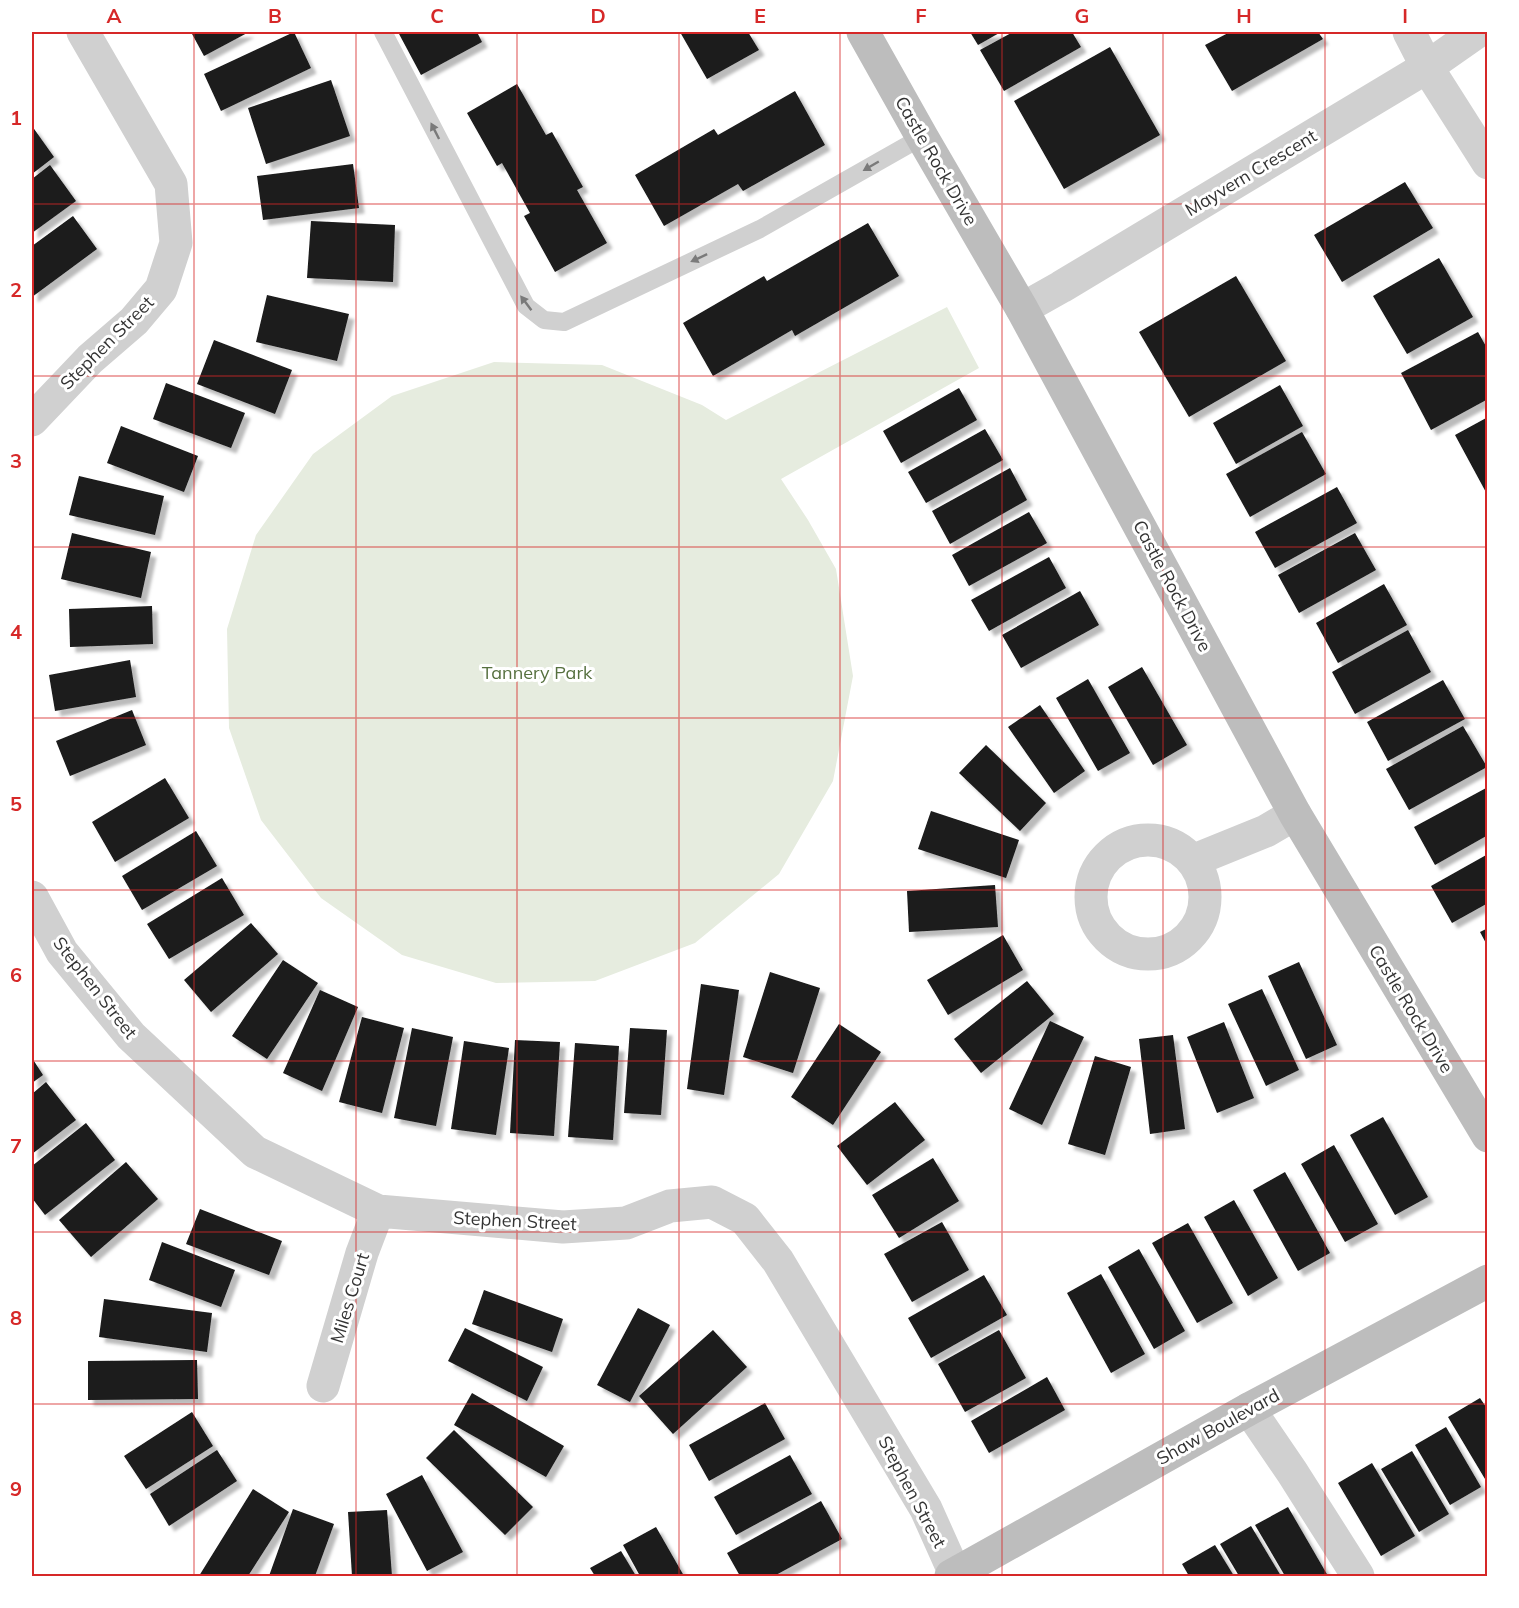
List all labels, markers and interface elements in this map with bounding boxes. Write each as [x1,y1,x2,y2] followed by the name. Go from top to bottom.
[107,3,122,28] text: A
[268,3,282,28] text: B
[430,3,444,28] text: C
[590,3,606,28] text: D
[754,3,766,28] text: E
[915,3,927,28] text: F
[1075,3,1089,28] text: G
[1236,3,1252,28] text: H
[1402,3,1408,28] text: I
[890,92,983,230] street label: Castle Rock Drive
[10,105,22,130] text: 1
[430,122,440,139] one-way arrow
[1181,124,1321,221] street label: Mayvern Crescent
[862,161,879,171] one-way arrow
[690,254,707,263] one-way arrow
[10,277,22,302] text: 2
[55,291,158,394] street label: Stephen Street
[520,295,532,311] one-way arrow
[10,448,22,473] text: 3
[1128,516,1217,655] street label: Castle Rock Drive
[10,619,22,644] text: 4
[482,661,593,684] park label: Tannery Park
[10,791,22,816] text: 5
[48,932,142,1043] street label: Stephen Street
[1364,940,1459,1077] street label: Castle Rock Drive
[10,962,22,987] text: 6
[10,1133,22,1158] text: 7
[453,1206,577,1235] street label: Stephen Street
[325,1250,374,1346] street label: Miles Court
[10,1305,22,1330] text: 8
[1152,1383,1283,1470] street label: Shaw Boulevard
[873,1432,952,1552] street label: Stephen Street
[10,1476,22,1501] text: 9

